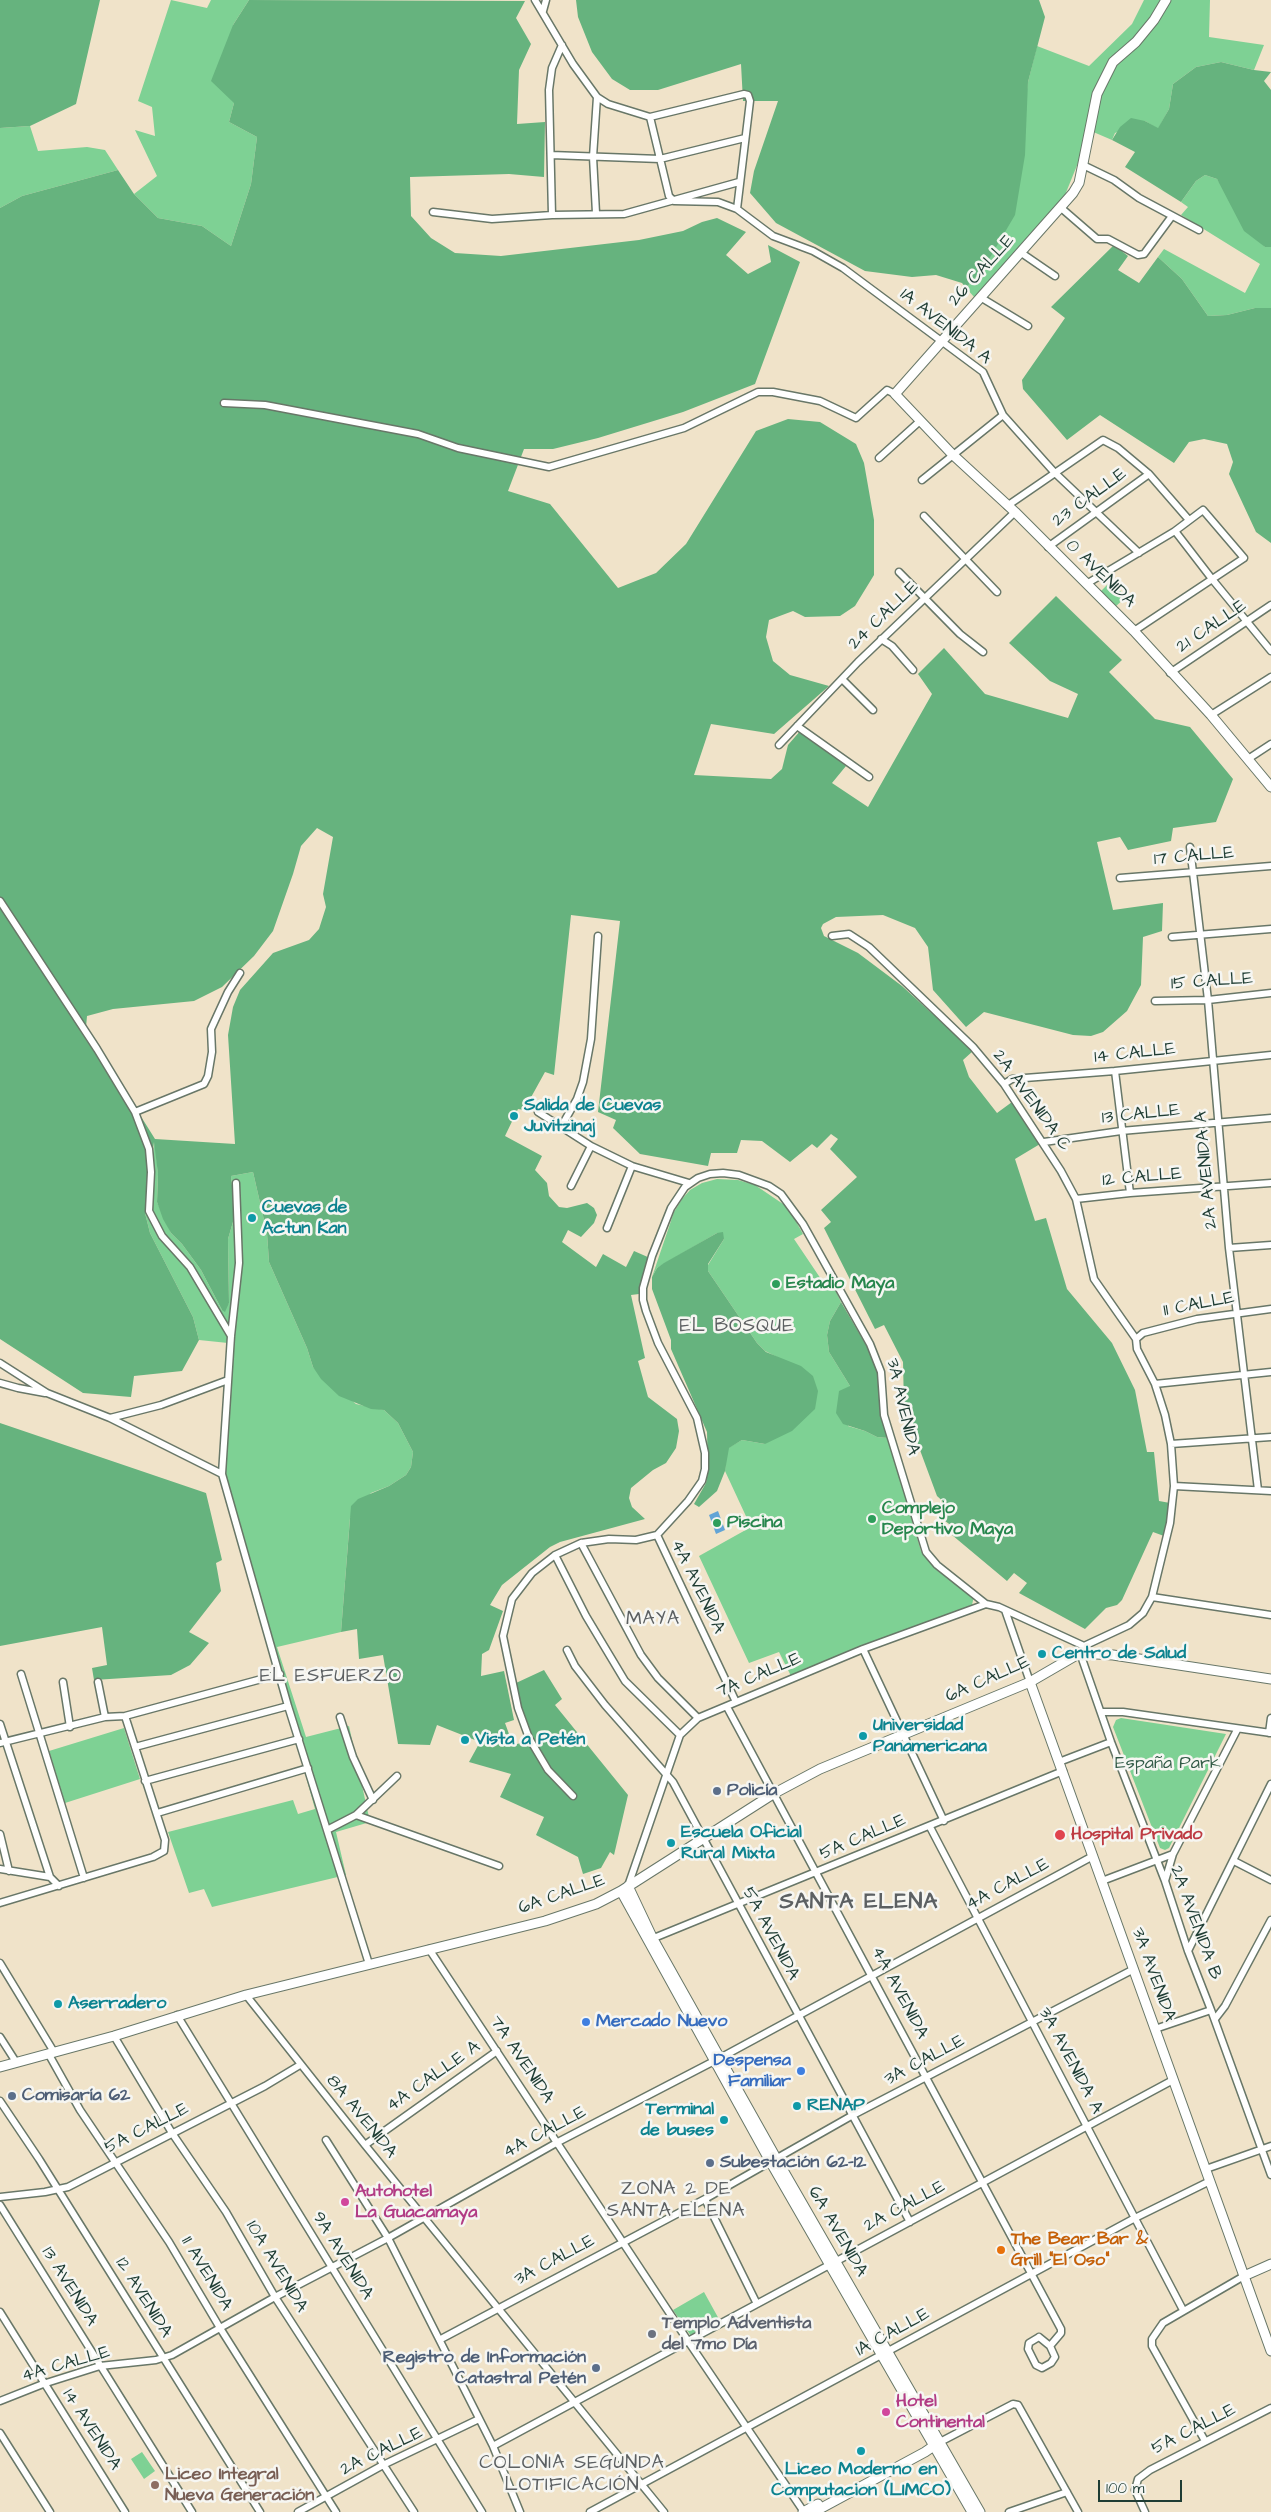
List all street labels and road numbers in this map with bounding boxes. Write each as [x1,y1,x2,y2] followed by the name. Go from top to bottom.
[944,231,1020,311] street label: 26 CALLE
[895,284,995,370] street label: 1A AVENIDA A
[1049,464,1131,532] street label: 23 CALLE
[1060,535,1140,613] street label: 0 AVENIDA
[844,577,924,655] street label: 24 CALLE
[1173,596,1251,658] street label: 21 CALLE
[1153,843,1235,871] street label: 17 CALLE
[1170,968,1254,996] street label: 15 CALLE
[1093,1039,1177,1069] street label: 14 CALLE
[987,1046,1075,1156] street label: 2A AVENIDA C
[1101,1100,1181,1130] street label: 13 CALLE
[1191,1110,1223,1230] street label: 2A AVENIDA A
[1101,1164,1183,1192] street label: 12 CALLE
[1162,1288,1236,1322] street label: 11 CALLE
[880,1357,924,1457] street label: 3A AVENIDA
[665,1537,729,1637] street label: 4A AVENIDA
[714,1649,804,1703] street label: 7A CALLE
[943,1652,1033,1708] street label: 6A CALLE
[817,1810,909,1866] street label: 5A CALLE
[963,1854,1053,1916] street label: 4A CALLE
[1164,1863,1226,1983] street label: 2A AVENIDA B
[516,1870,608,1920] street label: 6A CALLE
[736,1884,804,1984] street label: 5A AVENIDA
[1126,1925,1180,2025] street label: 3A AVENIDA
[866,1943,932,2043] street label: 4A AVENIDA
[1033,2004,1107,2118] street label: 3A AVENIDA A
[484,2012,558,2108] street label: 7A AVENIDA
[881,2031,969,2091] street label: 3A CALLE
[383,2037,485,2117] street label: 4A CALLE A
[321,2071,401,2163] street label: 8A AVENIDA
[101,2099,193,2159] street label: 5A CALLE
[500,2102,590,2164] street label: 4A CALLE
[861,2177,949,2237] street label: 2A CALLE
[802,2183,872,2281] street label: 6A AVENIDA
[306,2208,378,2304] street label: 9A AVENIDA
[240,2217,312,2317] street label: 10A AVENIDA
[511,2231,599,2291] street label: 3A CALLE
[175,2233,237,2315] street label: 11 AVENIDA
[36,2243,102,2331] street label: 13 AVENIDA
[110,2254,176,2342] street label: 12 AVENIDA
[852,2304,934,2362] street label: 1A CALLE
[19,2342,113,2388] street label: 4A CALLE
[57,2385,125,2475] street label: 14 AVENIDA
[1148,2400,1240,2460] street label: 5A CALLE
[337,2423,427,2481] street label: 2A CALLE

